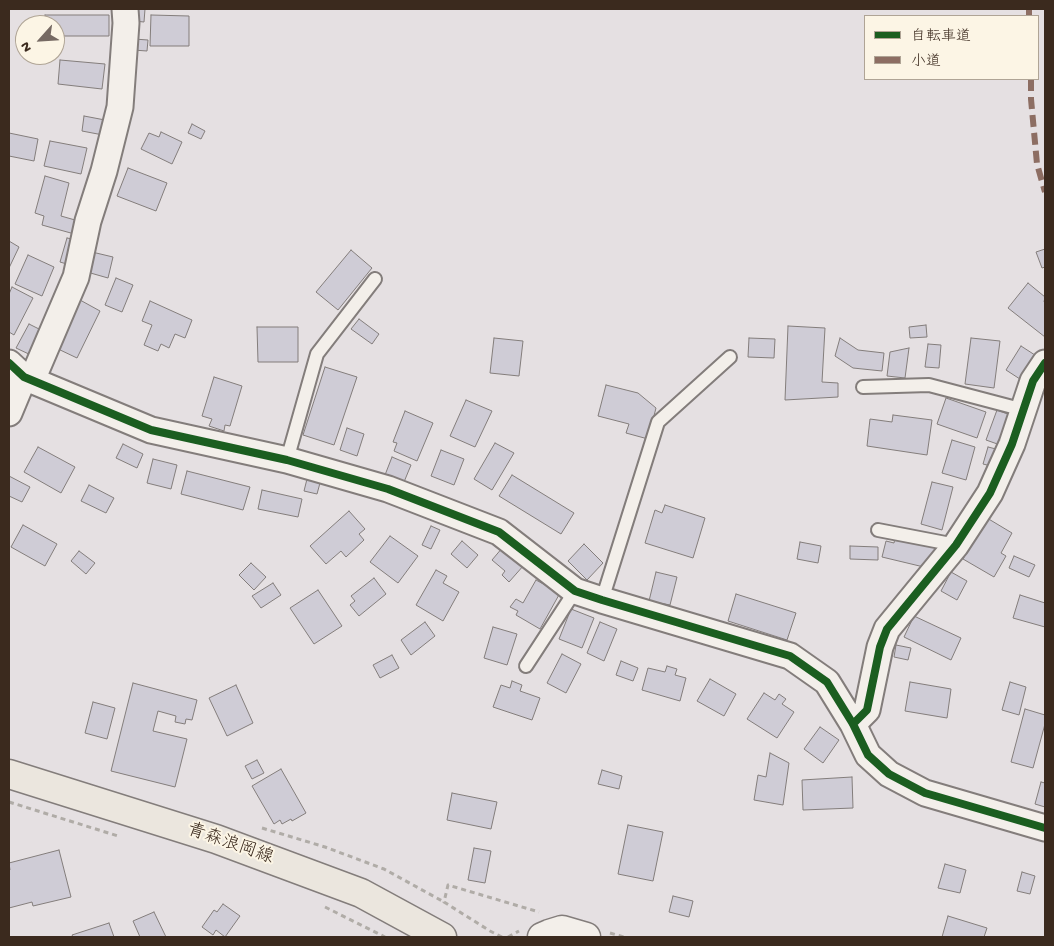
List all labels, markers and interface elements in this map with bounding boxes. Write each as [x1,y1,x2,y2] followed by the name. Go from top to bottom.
[15,15,65,65] north arrow
[864,15,1039,80] legend
[911,28,971,46] text: 自転車道
[17,39,37,54] text: N
[911,53,941,71] text: 小道
[184,820,276,870] street label: 青森浪岡線

